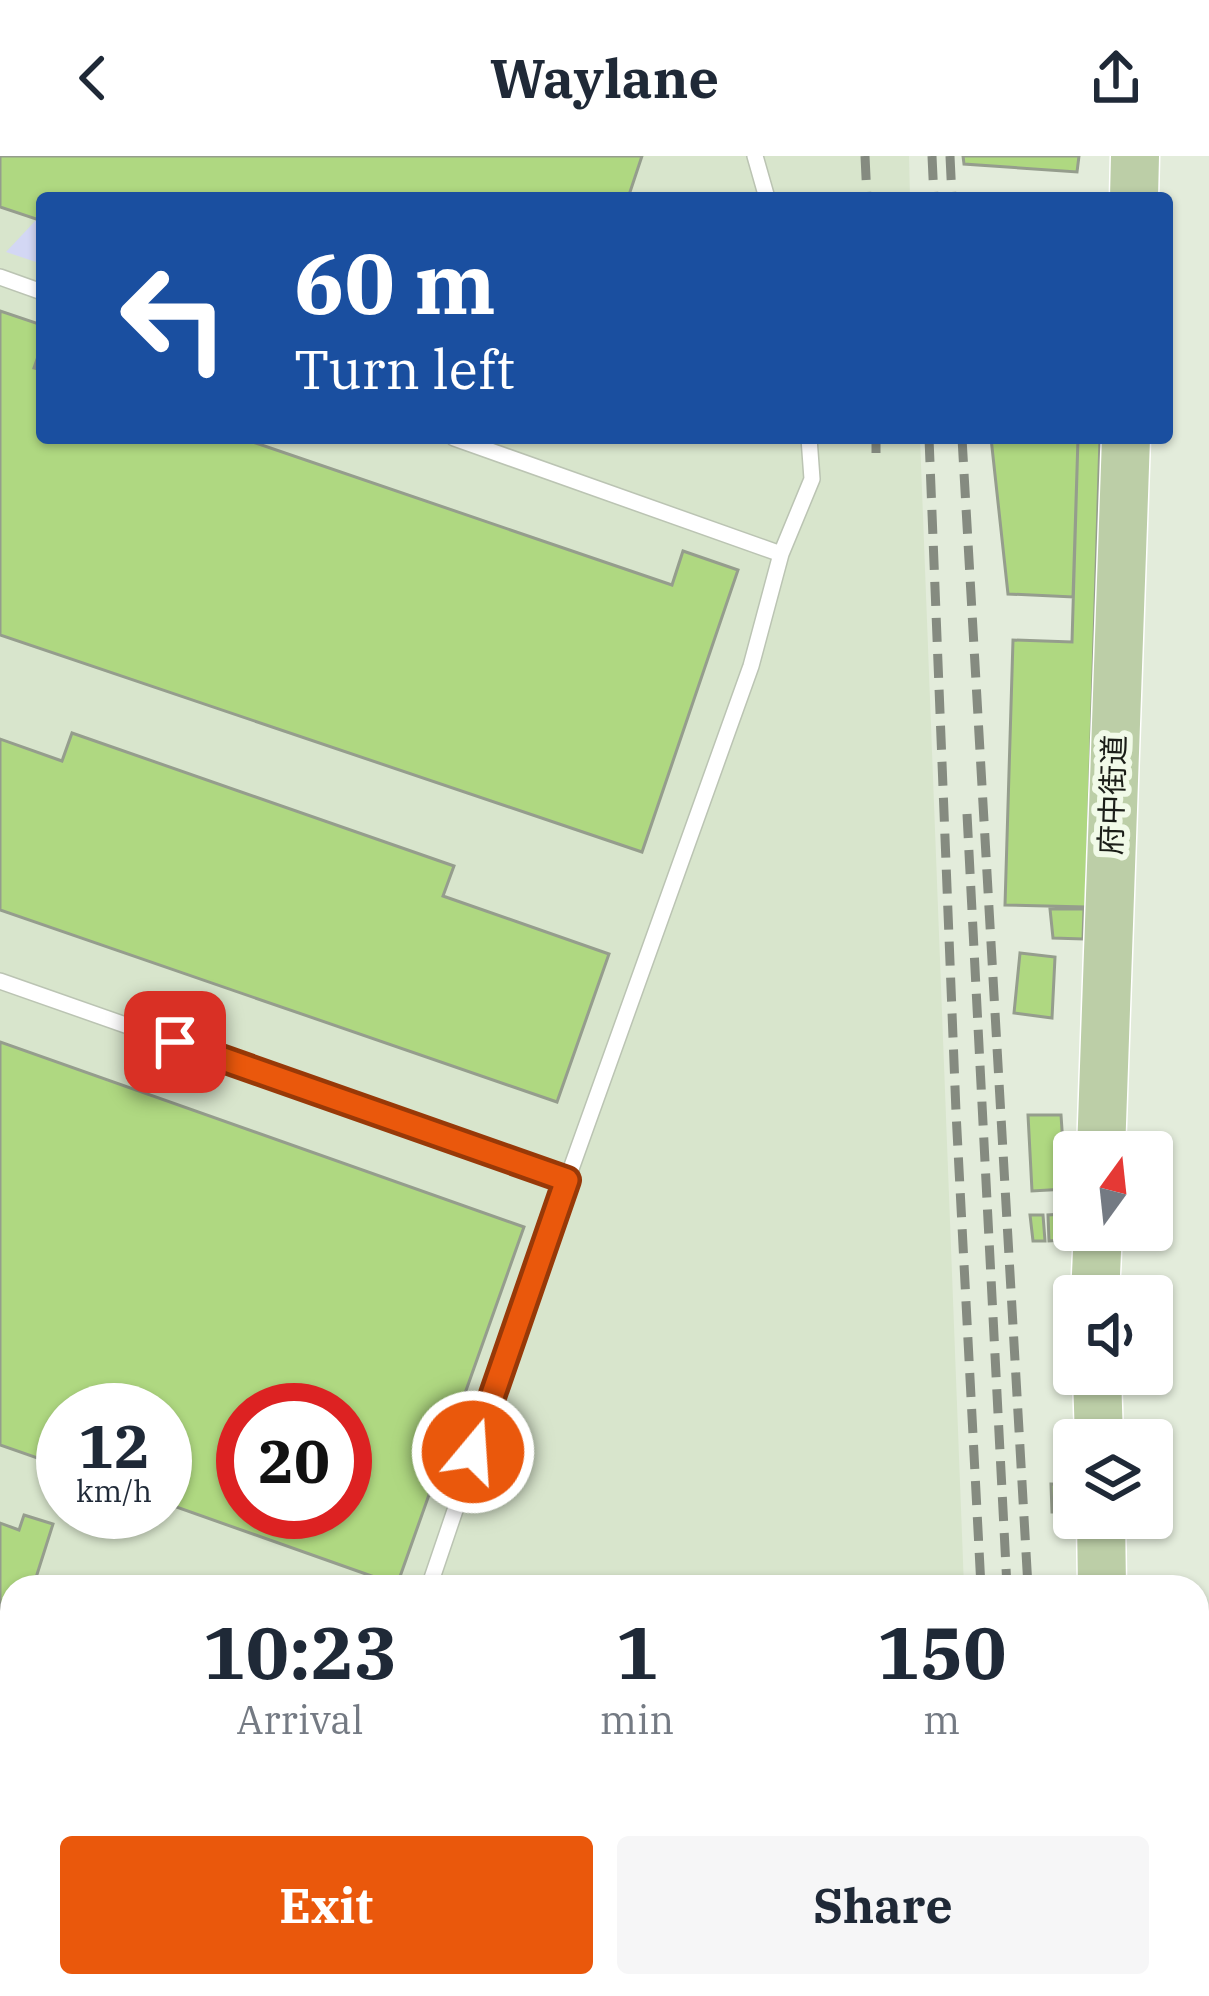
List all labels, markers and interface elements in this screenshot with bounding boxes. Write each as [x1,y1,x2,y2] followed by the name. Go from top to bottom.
[490,43,719,113] text: Waylane
[60,45,126,111] icon: back
[1083,45,1149,111] icon: share
[294,228,496,337] text: 60 m
[96,240,252,396] icon: left
[294,334,515,404] text: Turn left
[1090,734,1133,856] street label: 府中街道
[124,991,226,1093] pin
[142,1009,208,1075] icon: arrive
[1053,1131,1173,1251] north arrow
[1053,1131,1173,1539] map controls
[1053,1275,1173,1395] button: sound
[216,1383,372,1539] speed limit sign: 20
[410,1389,536,1515] position arrow
[78,1406,150,1485] text: 12
[1053,1419,1173,1539] button: layers
[76,1471,152,1510] text: km/h
[203,1605,397,1699] text: 10:23
[615,1605,659,1699] text: 1
[877,1605,1006,1699] text: 150
[236,1694,363,1745] text: Arrival
[600,1694,674,1745] text: min
[923,1694,960,1745] text: m
[60,1836,593,1974] button: Exit
[617,1836,1149,1974] button: Share

